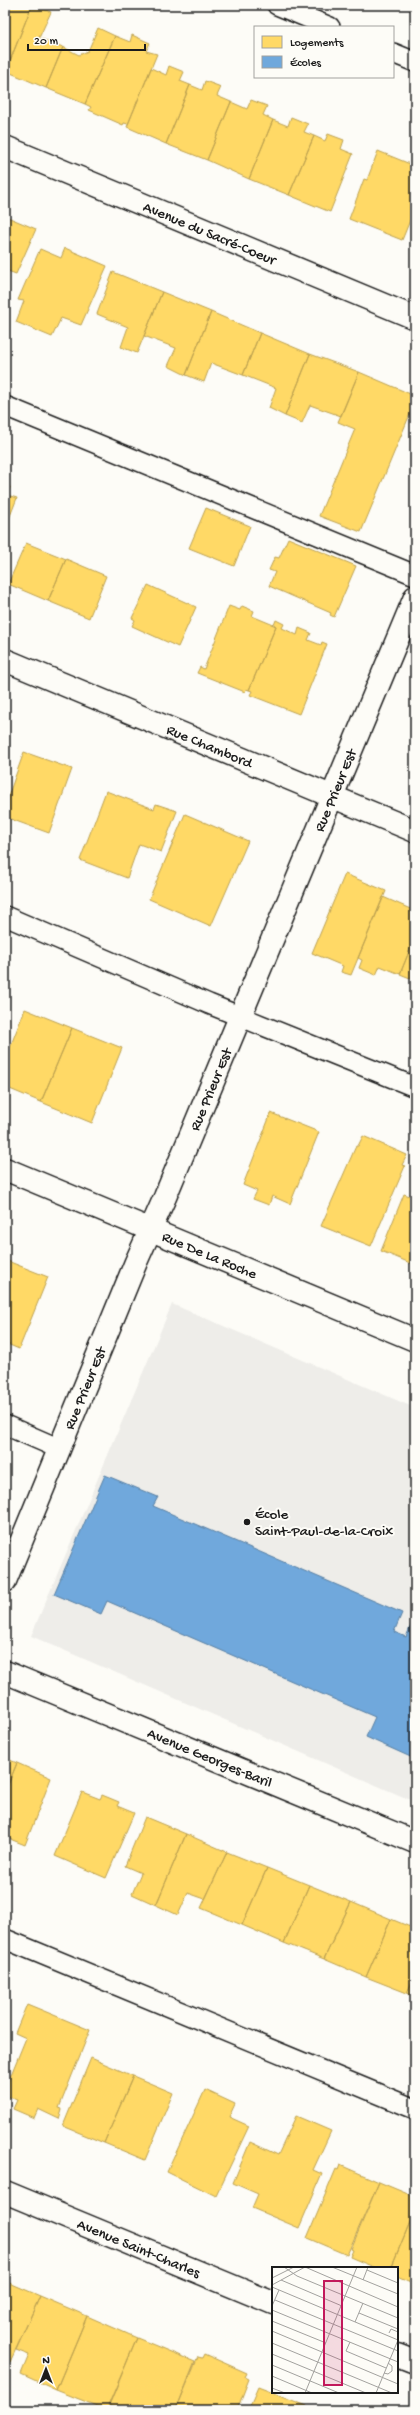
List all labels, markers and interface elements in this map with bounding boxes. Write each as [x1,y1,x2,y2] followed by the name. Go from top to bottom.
[28,26,145,52] scale bar
[254,26,394,78] legend
[34,35,59,49] text: 20 m
[290,37,344,51] text: Logements
[290,57,322,71] text: Écoles
[140,199,280,271] street label: Avenue du Sacré-Coeur
[164,721,256,774] street label: Rue Chambord
[311,745,362,835] street label: Rue Prieur Est
[187,1044,238,1134] street label: Rue Prieur Est
[159,1229,260,1284] street label: Rue De La Roche
[61,1343,112,1432] street label: Rue Prieur Est
[255,1506,393,1541] place label: École Saint-Paul-de-la-Croix
[242,1517,252,1527] marker: École Saint-Paul-de-la-Croix
[144,1725,274,1793] street label: Avenue Georges-Baril
[74,2216,203,2283] street label: Avenue Saint-Charles
[272,2267,398,2393] inset map
[26,2349,66,2389] north arrow
[42,2355,50,2367] text: N

